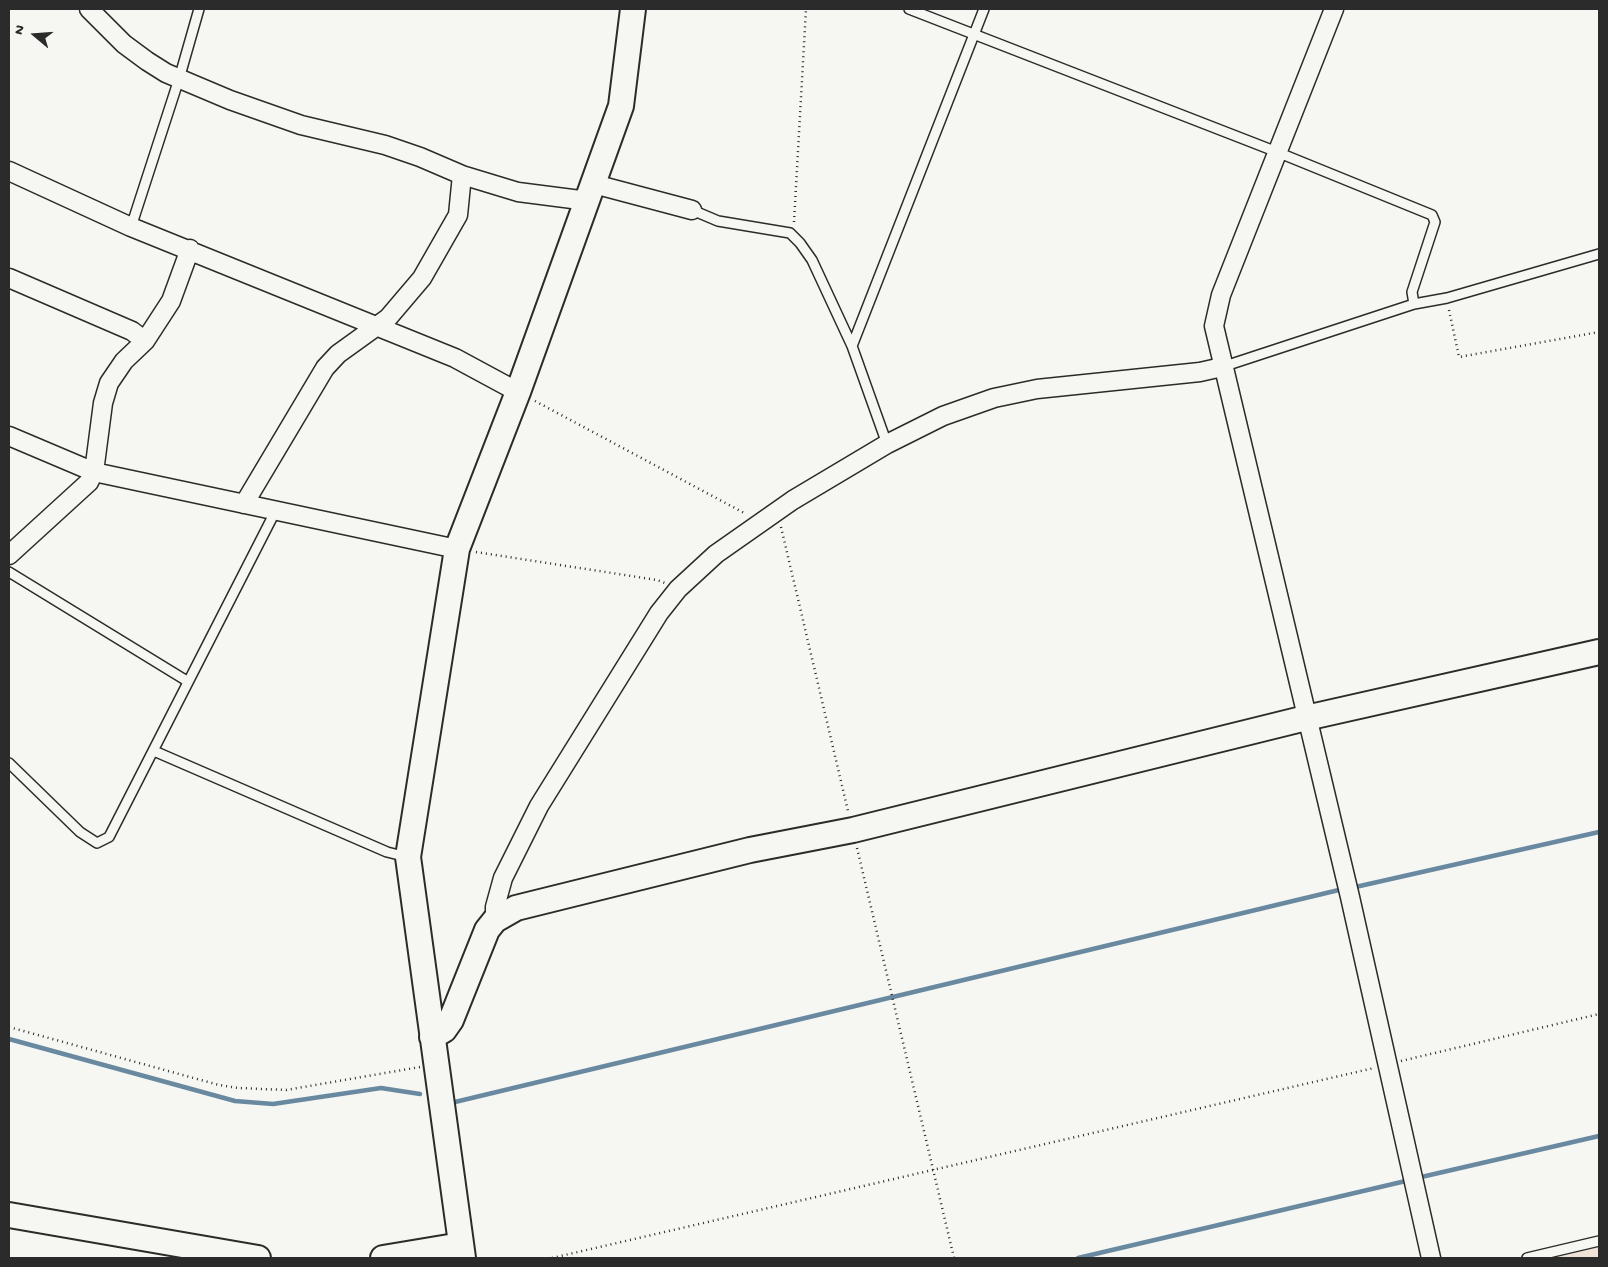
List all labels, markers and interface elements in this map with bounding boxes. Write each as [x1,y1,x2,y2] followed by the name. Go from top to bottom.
[10,10,60,60] north arrow
[11,23,30,37] text: N

